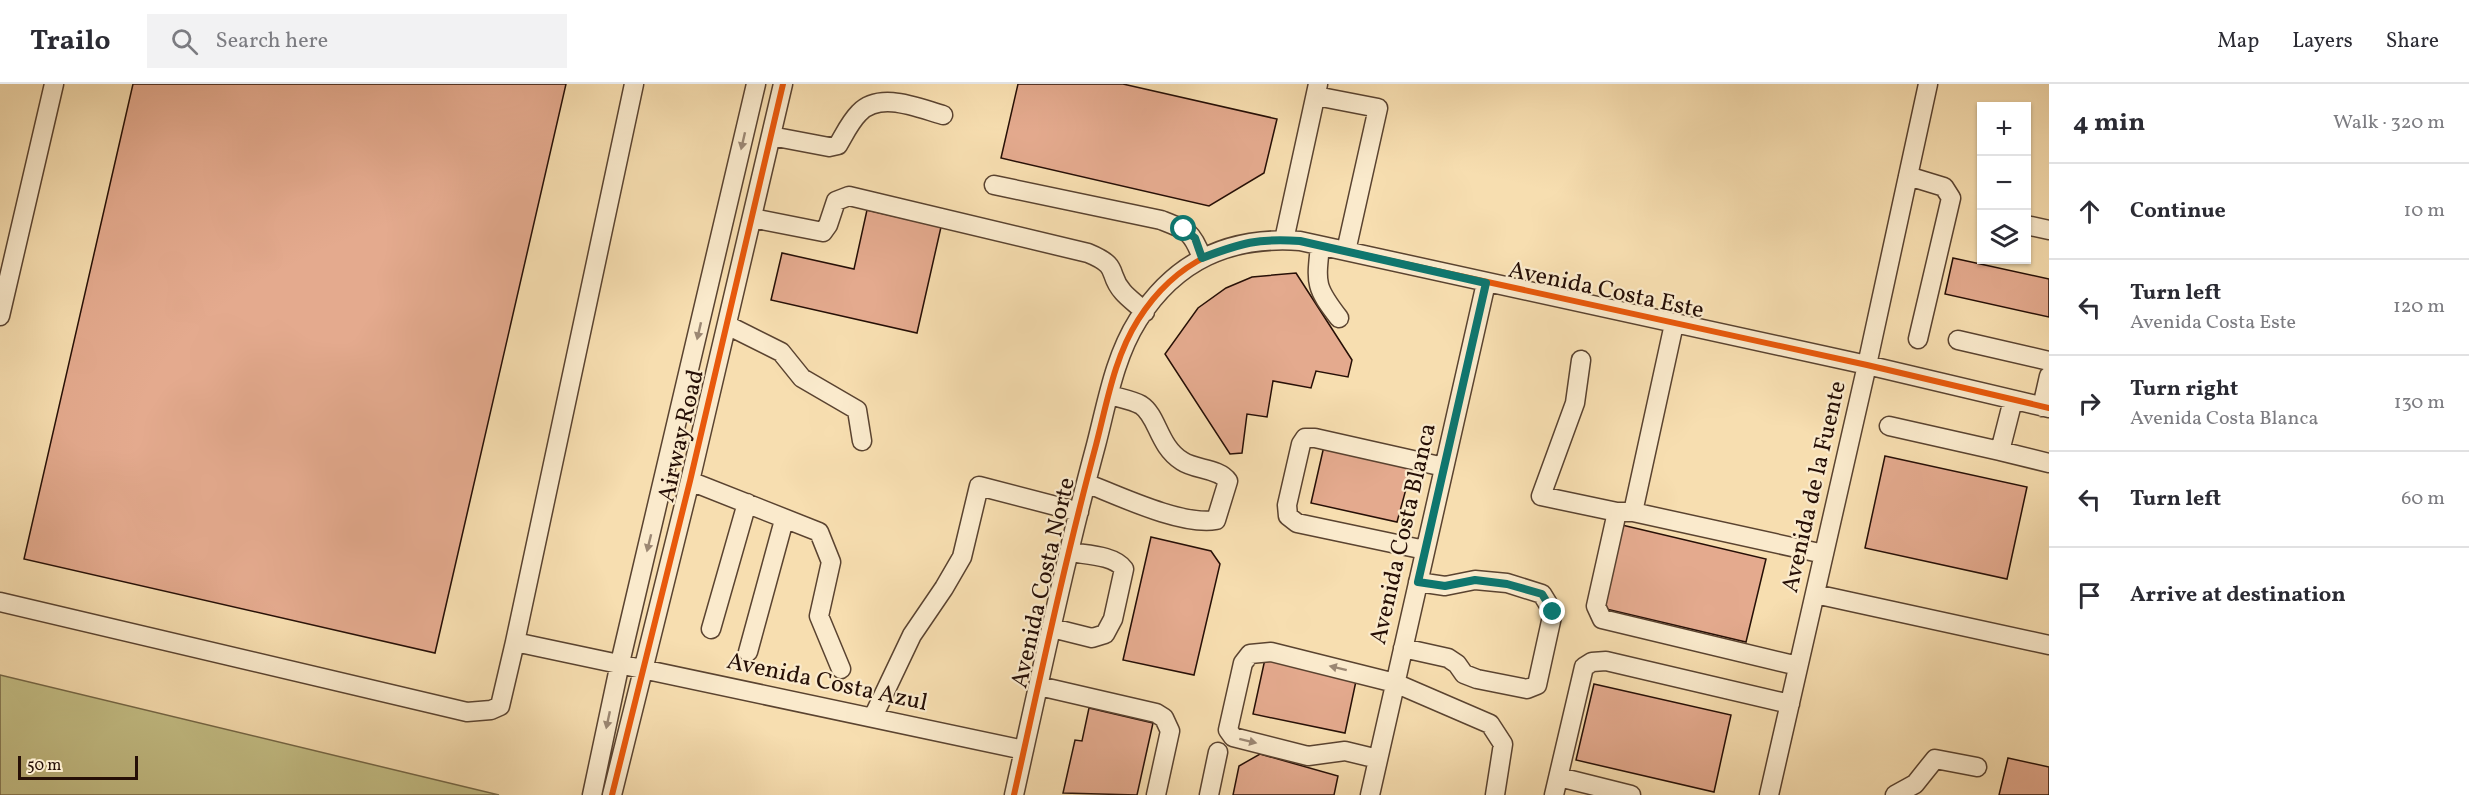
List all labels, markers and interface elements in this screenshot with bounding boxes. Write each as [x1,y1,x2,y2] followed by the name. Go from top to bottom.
[147,14,567,68] search box
[30,22,111,61] text: Trailo
[168,25,201,58] icon: search
[216,26,328,57] text: Search here
[2217,27,2259,56] text: Map
[2292,27,2353,56] text: Layers
[2386,27,2439,56] text: Share
[1977,102,2031,264] map controls
[1977,102,2031,156] button: +
[2073,105,2145,141] text: 4 min
[2333,109,2445,137] text: Walk · 320 m
[738,132,747,151] one-way arrow
[1977,156,2031,210] button: −
[2073,195,2106,228] icon: ahead
[2130,196,2226,227] text: Continue
[2404,197,2445,225] text: 10 m
[1977,210,2031,264] button: layers
[1170,215,1196,241] route start
[1505,254,1707,328] street label: Avenida Costa Este
[2130,278,2221,309] text: Turn left
[2073,291,2106,324] icon: left
[2393,293,2445,321] text: 120 m
[2130,309,2296,337] text: Avenida Costa Este
[693,322,703,340] one-way arrow
[650,366,714,506] street label: Airway Road
[2130,374,2238,405] text: Turn right
[1774,378,1856,596] street label: Avenida de la Fuente
[2073,387,2106,420] icon: right
[2394,389,2445,417] text: 130 m
[2130,405,2318,433] text: Avenida Costa Blanca
[1362,420,1446,648] street label: Avenida Costa Blanca
[1003,474,1085,692] street label: Avenida Costa Norte
[2073,483,2106,516] icon: left
[2130,484,2221,515] text: Turn left
[2401,485,2445,513] text: 60 m
[644,533,654,552] one-way arrow
[2073,579,2106,612] icon: arrive
[2130,580,2346,611] text: Arrive at destination
[1539,598,1565,624] route end
[723,645,931,721] street label: Avenida Costa Azul
[1329,663,1348,673] one-way arrow
[603,711,612,730] one-way arrow
[1239,737,1258,746] one-way arrow
[18,753,138,780] scale bar
[27,755,61,777] text: 50 m

